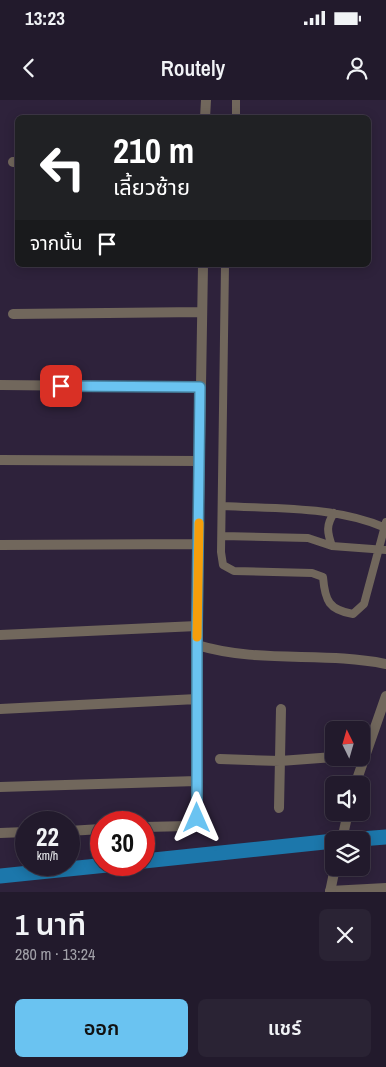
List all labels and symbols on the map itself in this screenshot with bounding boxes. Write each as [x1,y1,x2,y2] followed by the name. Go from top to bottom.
[40,365,82,407] pin
[325,721,370,766] north arrow
[170,791,222,843] position arrow
[90,811,155,876] speed limit sign: 30

